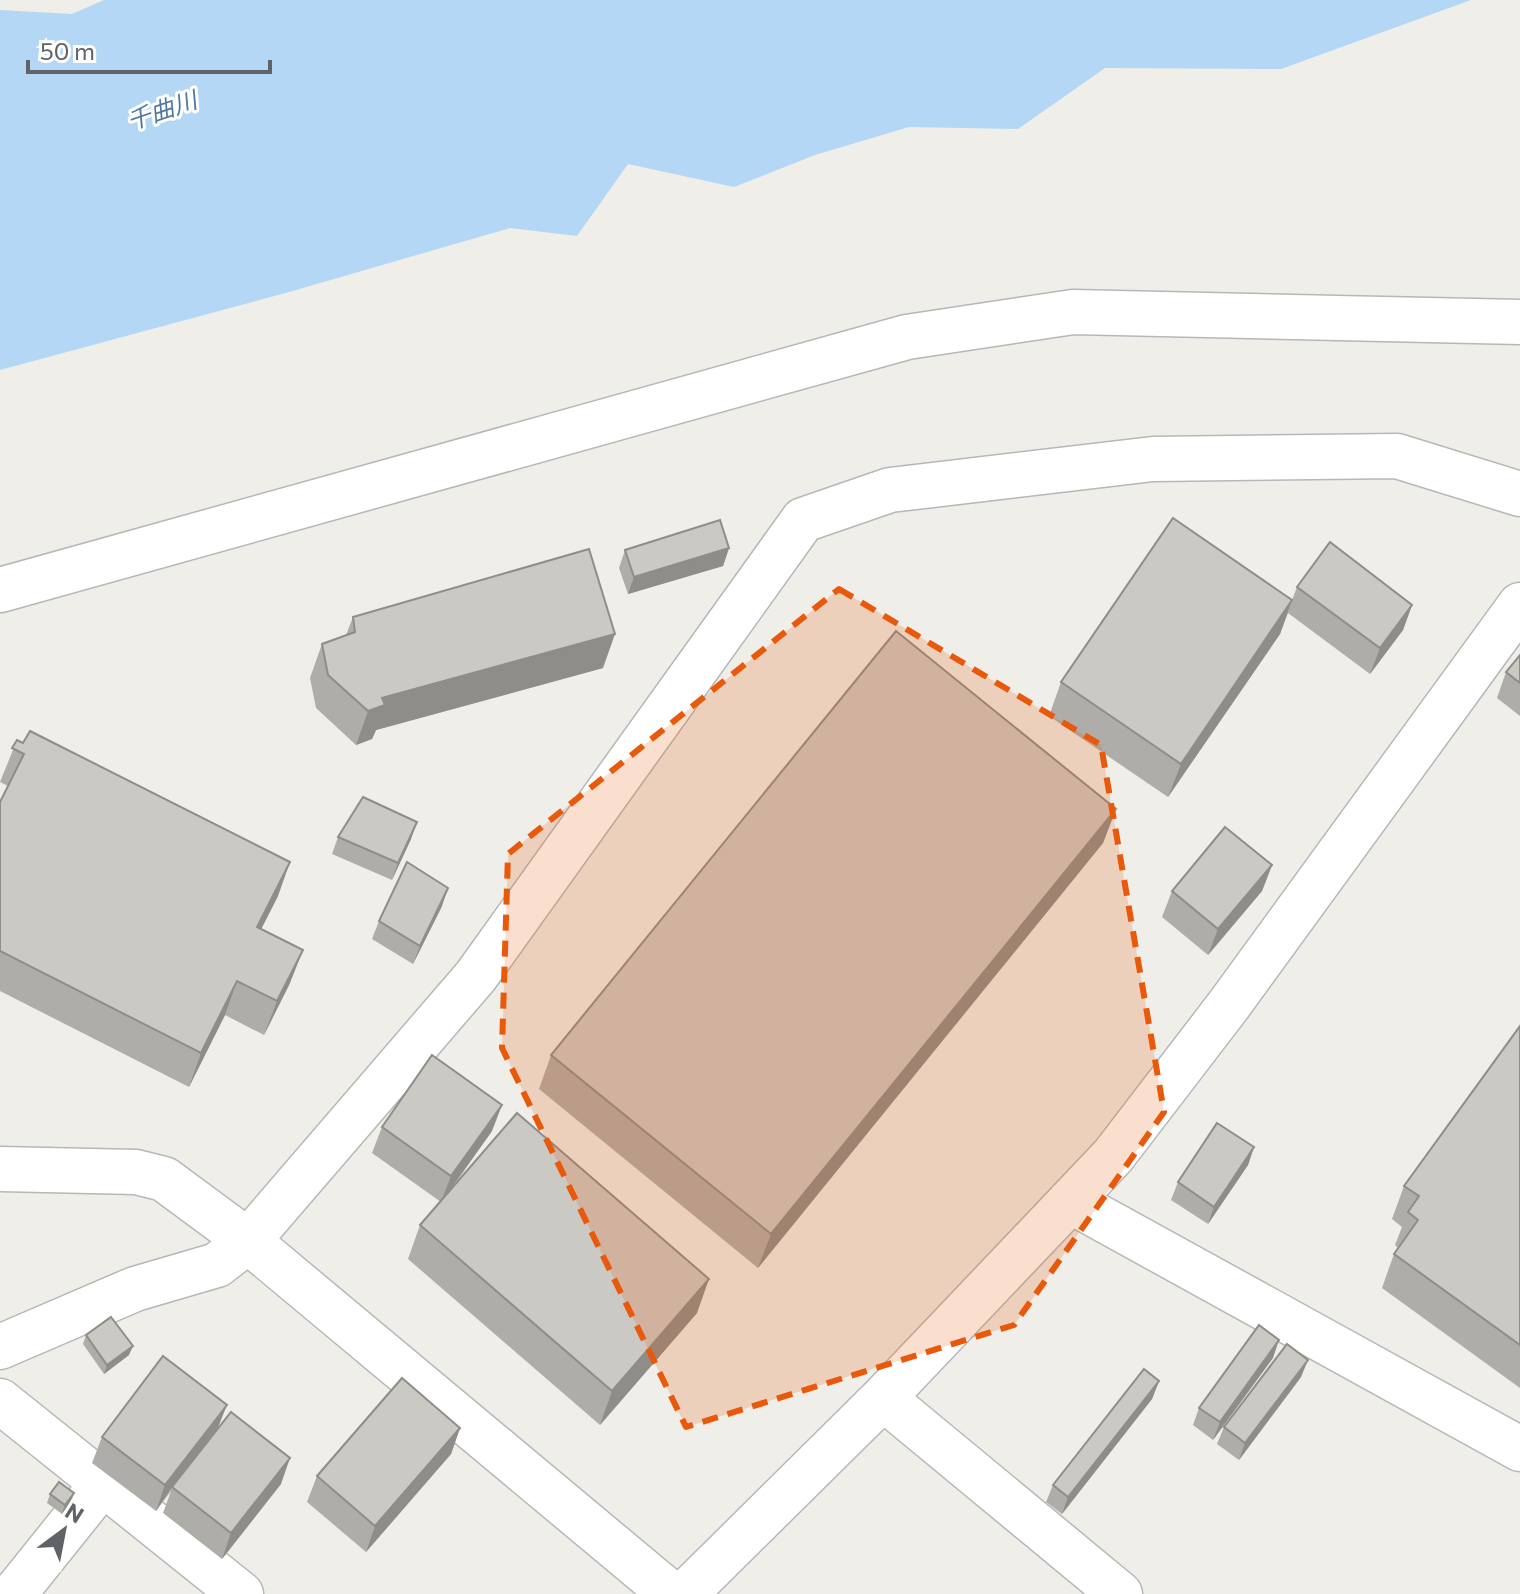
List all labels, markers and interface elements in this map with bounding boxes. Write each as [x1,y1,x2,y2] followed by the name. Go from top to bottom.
[28,24,270,74] scale bar
[40,36,95,65] text: 50 m
[123,83,203,135] water label: 千曲川
[24,1490,104,1570] north arrow
[61,1497,89,1528] text: N

